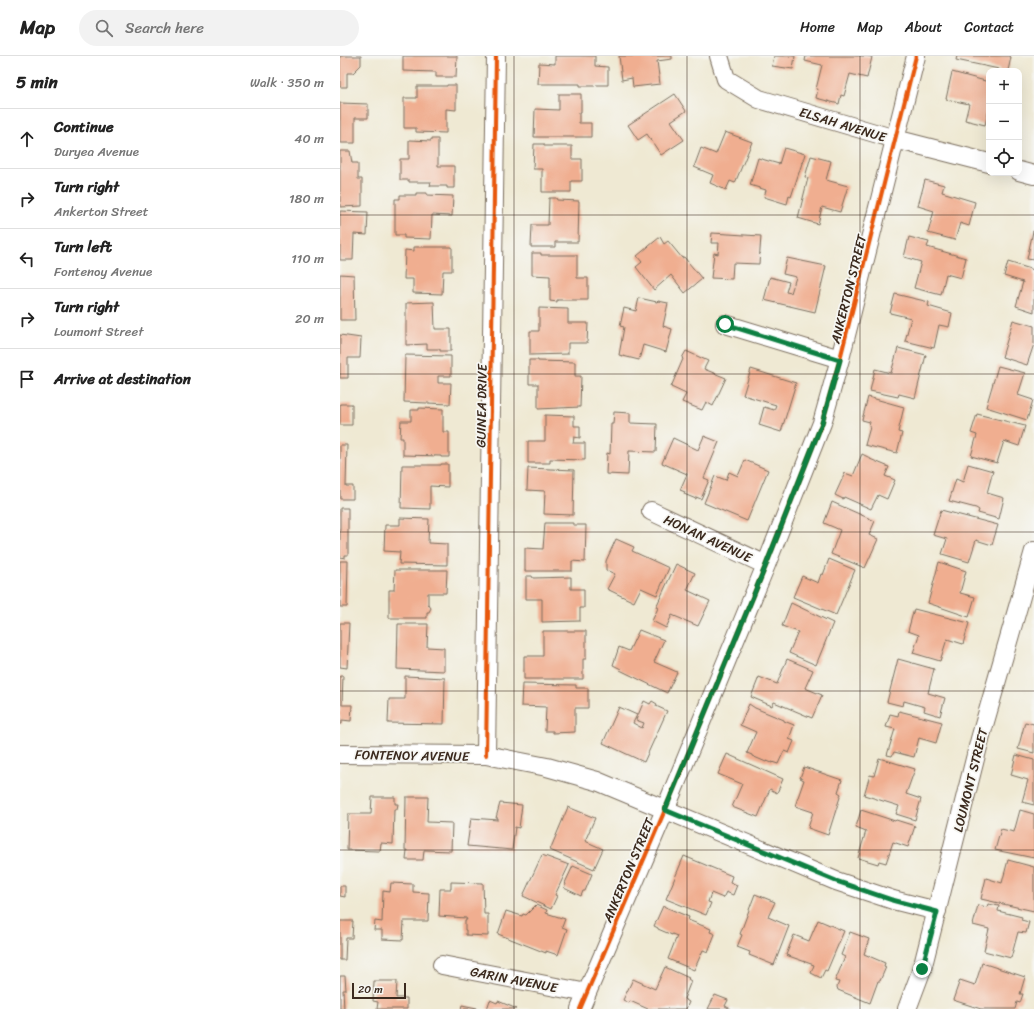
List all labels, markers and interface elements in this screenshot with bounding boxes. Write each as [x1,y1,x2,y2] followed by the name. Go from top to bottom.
[79,10,359,46] search box
[20,11,55,44] text: Map
[125,15,204,41] text: Search here
[800,15,835,40] text: Home
[857,15,883,40] text: Map
[905,15,942,40] text: About
[964,15,1014,40] text: Contact
[93,17,115,39] icon: search
[16,67,58,97] text: 5 min
[986,68,1022,176] map controls
[986,68,1022,104] button: +
[250,71,324,94] text: Walk · 350 m
[797,100,890,149] street label: ELSAH AVENUE
[986,104,1022,140] button: −
[54,114,114,140] text: Continue
[294,127,324,150] text: 40 m
[16,128,38,150] icon: ahead
[54,140,139,163] text: Duryea Avenue
[986,140,1022,176] button: locate
[54,174,119,200] text: Turn right
[289,187,324,210] text: 180 m
[16,188,38,210] icon: right
[54,200,148,223] text: Ankerton Street
[824,231,874,347] street label: ANKERTON STREET
[54,234,112,260] text: Turn left
[291,247,324,270] text: 110 m
[16,248,38,270] icon: left
[54,260,152,283] text: Fontenoy Avenue
[54,294,119,320] text: Turn right
[295,307,324,330] text: 20 m
[16,308,38,330] icon: right
[716,315,734,333] route start
[54,320,143,343] text: Loumont Street
[469,363,494,448] street label: GUINEA DRIVE
[54,366,191,392] text: Arrive at destination
[16,368,38,390] icon: arrive
[660,508,756,569] street label: HONAN AVENUE
[946,725,995,834] street label: LOUMONT STREET
[355,743,470,768] street label: FONTENOY AVENUE
[596,813,661,927] street label: ANKERTON STREET
[468,960,560,999] street label: GARIN AVENUE
[913,960,931,978] route end
[358,980,383,999] text: 20 m
[352,981,406,1000] scale bar

